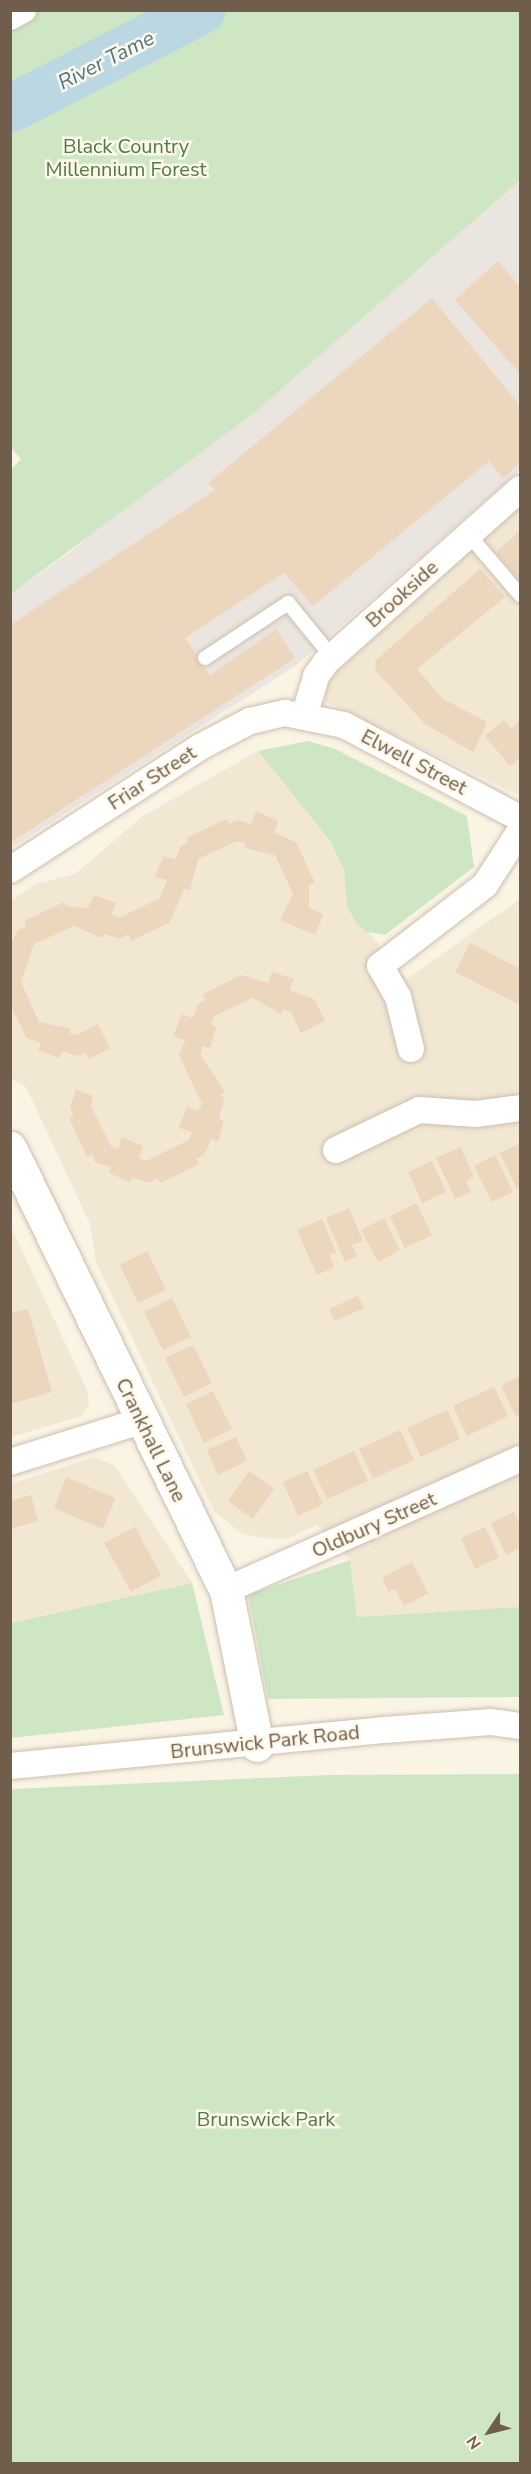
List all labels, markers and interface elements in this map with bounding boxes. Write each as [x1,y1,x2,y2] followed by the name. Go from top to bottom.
[54,25,158,95] water label: River Tame
[46,134,206,181] park label: Black Country Millennium Forest
[361,555,443,633] street label: Brookside
[357,724,471,800] street label: Elwell Street
[104,741,200,815] street label: Friar Street
[111,1374,191,1506] street label: Crankhall Lane
[308,1487,440,1563] street label: Oldbury Street
[169,1720,361,1764] street label: Brunswick Park Road
[197,2107,335,2131] park label: Brunswick Park
[459,2402,519,2462] north arrow
[462,2431,487,2454] text: N

